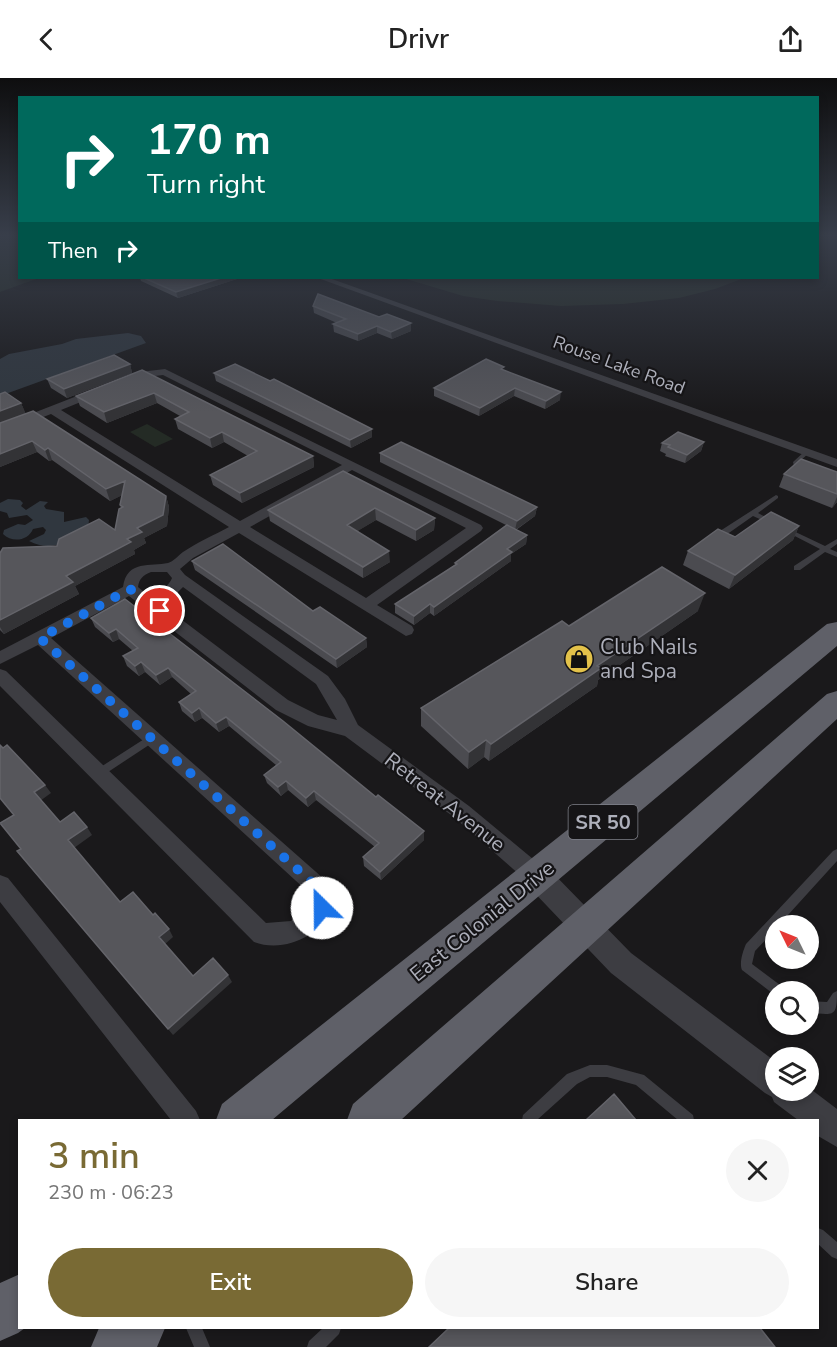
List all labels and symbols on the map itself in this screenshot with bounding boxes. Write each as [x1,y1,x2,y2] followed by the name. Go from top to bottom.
[550,330,688,400] street label: Rouse Lake Road
[134,585,185,636] pin
[600,633,698,685] place label: Club Nails and Spa
[563,643,595,675] shop icon: Club Nails and Spa
[379,746,511,858] street label: Retreat Avenue
[568,805,638,839] road number: SR 50
[404,854,560,988] street label: East Colonial Drive
[290,876,354,940] position arrow
[765,915,819,969] north arrow

